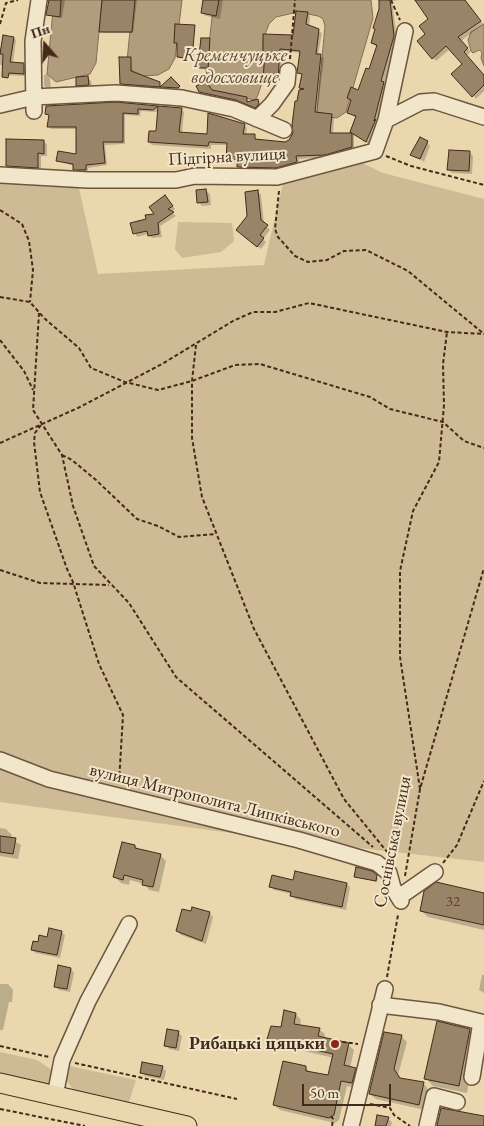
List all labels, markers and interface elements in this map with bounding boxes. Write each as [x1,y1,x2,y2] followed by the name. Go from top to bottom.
[28,19,52,42] text: Пн
[20,20,70,70] north arrow
[183,45,287,89] water label: Кременчуцьке водосховище
[167,143,287,171] street label: Підгірна вулиця
[87,759,343,843] street label: вулиця Митрополита Липківського
[370,774,416,910] street label: Соснівська вулиця
[446,893,460,911] house number: 32
[189,1033,325,1055] place label: Рибацькі цяцьки
[329,1038,341,1050] marker: Рибацькі цяцьки
[304,1074,393,1106] scale bar
[310,1083,339,1102] text: 50 m

